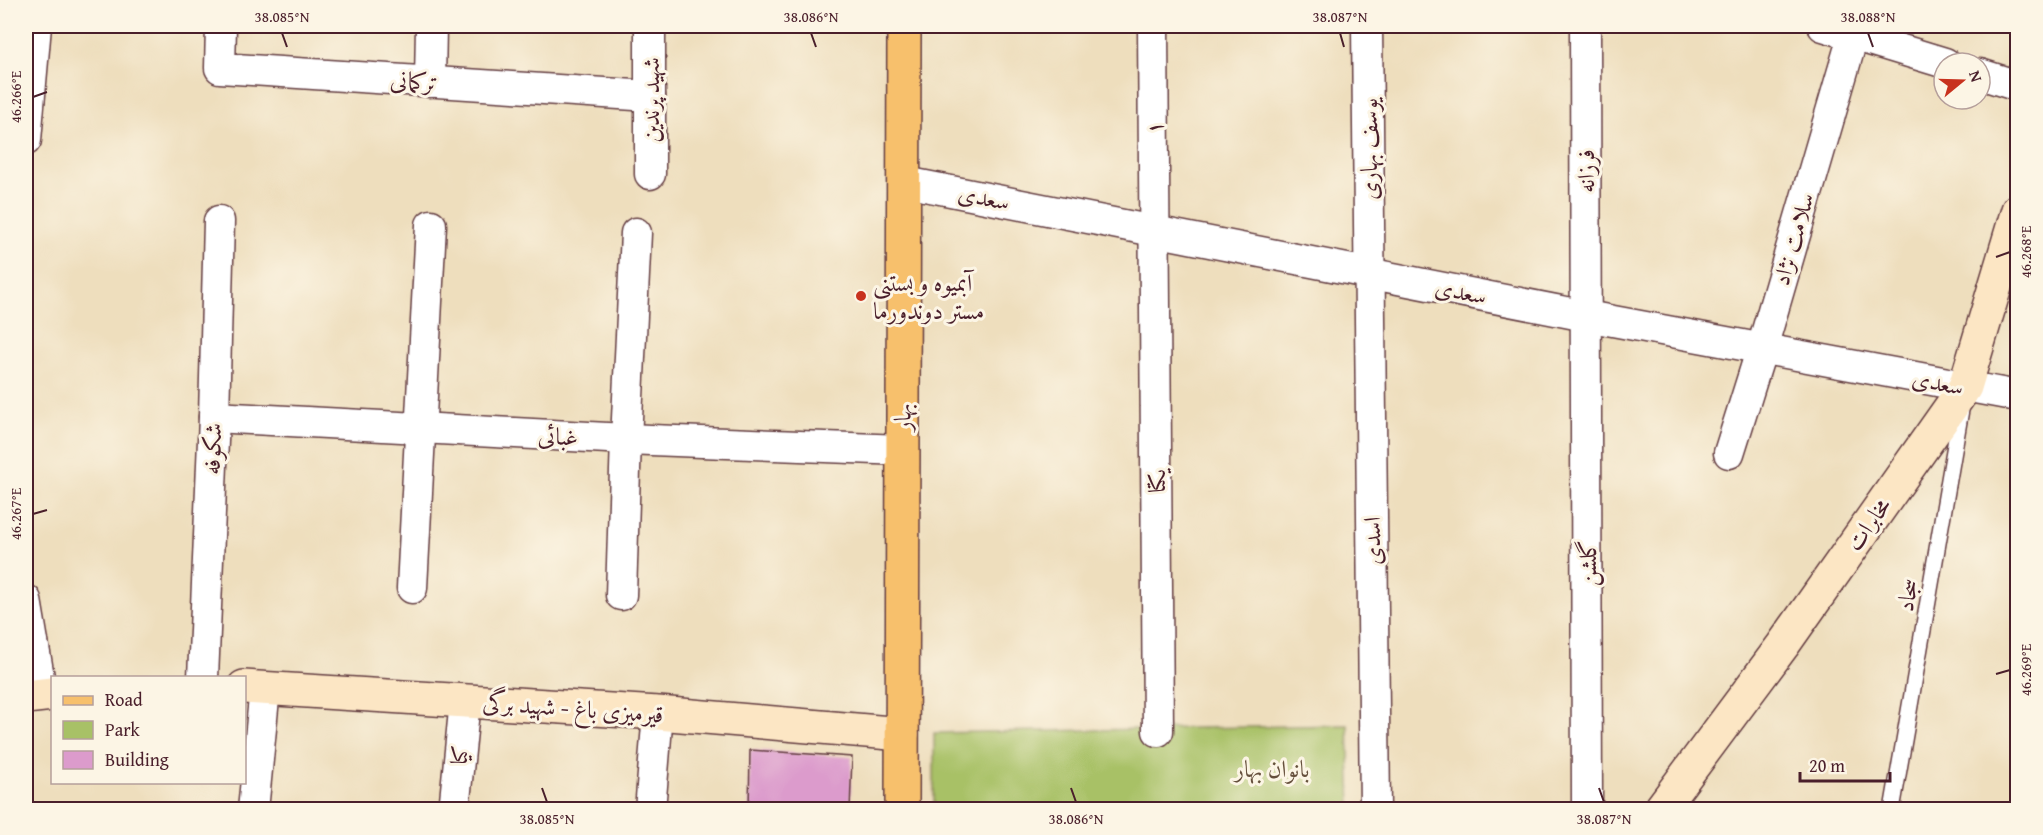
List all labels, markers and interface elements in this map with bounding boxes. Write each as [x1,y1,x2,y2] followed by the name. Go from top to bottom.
[255,6,310,27] text: 38.085°N
[784,6,839,27] text: 38.086°N
[1313,6,1368,27] text: 38.087°N
[1841,6,1896,27] text: 38.088°N
[1932,51,1992,111] north arrow
[633,57,668,143] street label: شهید پرندین
[389,62,439,100] street label: ترکمانی
[1963,67,1989,85] text: N
[5,70,26,123] text: 46.266°E
[1351,97,1386,200] street label: یوسف بهاری
[1136,121,1172,135] street label: ۱
[1568,149,1603,193] street label: فرزانه
[955,175,1013,219] street label: سعدی
[1763,188,1823,290] street label: سلامت نژاد
[2015,225,2036,278] text: 46.268°E
[873,265,984,328] place label: آبمیوه و بستنی مستر دوندورما
[1432,269,1490,313] street label: سعدی
[854,289,868,303] marker: آبمیوه و بستنی مستر دوندورما
[1909,360,1967,404] street label: سعدی
[884,403,920,433] street label: بهار
[537,417,579,455] street label: غبائی
[194,422,230,476] street label: شکوفه
[1139,467,1174,493] street label: یکتا
[5,487,26,540] text: 46.267°E
[1837,489,1899,558] street label: مخابرات
[1354,516,1390,566] street label: اسدی
[1570,539,1605,587] street label: گلشن
[1887,576,1927,614] street label: سجاد
[2015,643,2036,696] text: 46.269°E
[51,676,246,784] legend
[481,684,665,735] street label: قیرمیزی باغ - شهید برگی
[105,686,143,713] text: Road
[105,716,141,743] text: Park
[441,744,477,766] street label: کیا
[1800,745,1890,783] scale bar
[105,746,169,773] text: Building
[1233,751,1309,786] park label: بانوان بهار
[1809,752,1845,779] text: 20 m
[520,808,575,829] text: 38.085°N
[1049,808,1104,829] text: 38.086°N
[1577,808,1632,829] text: 38.087°N

